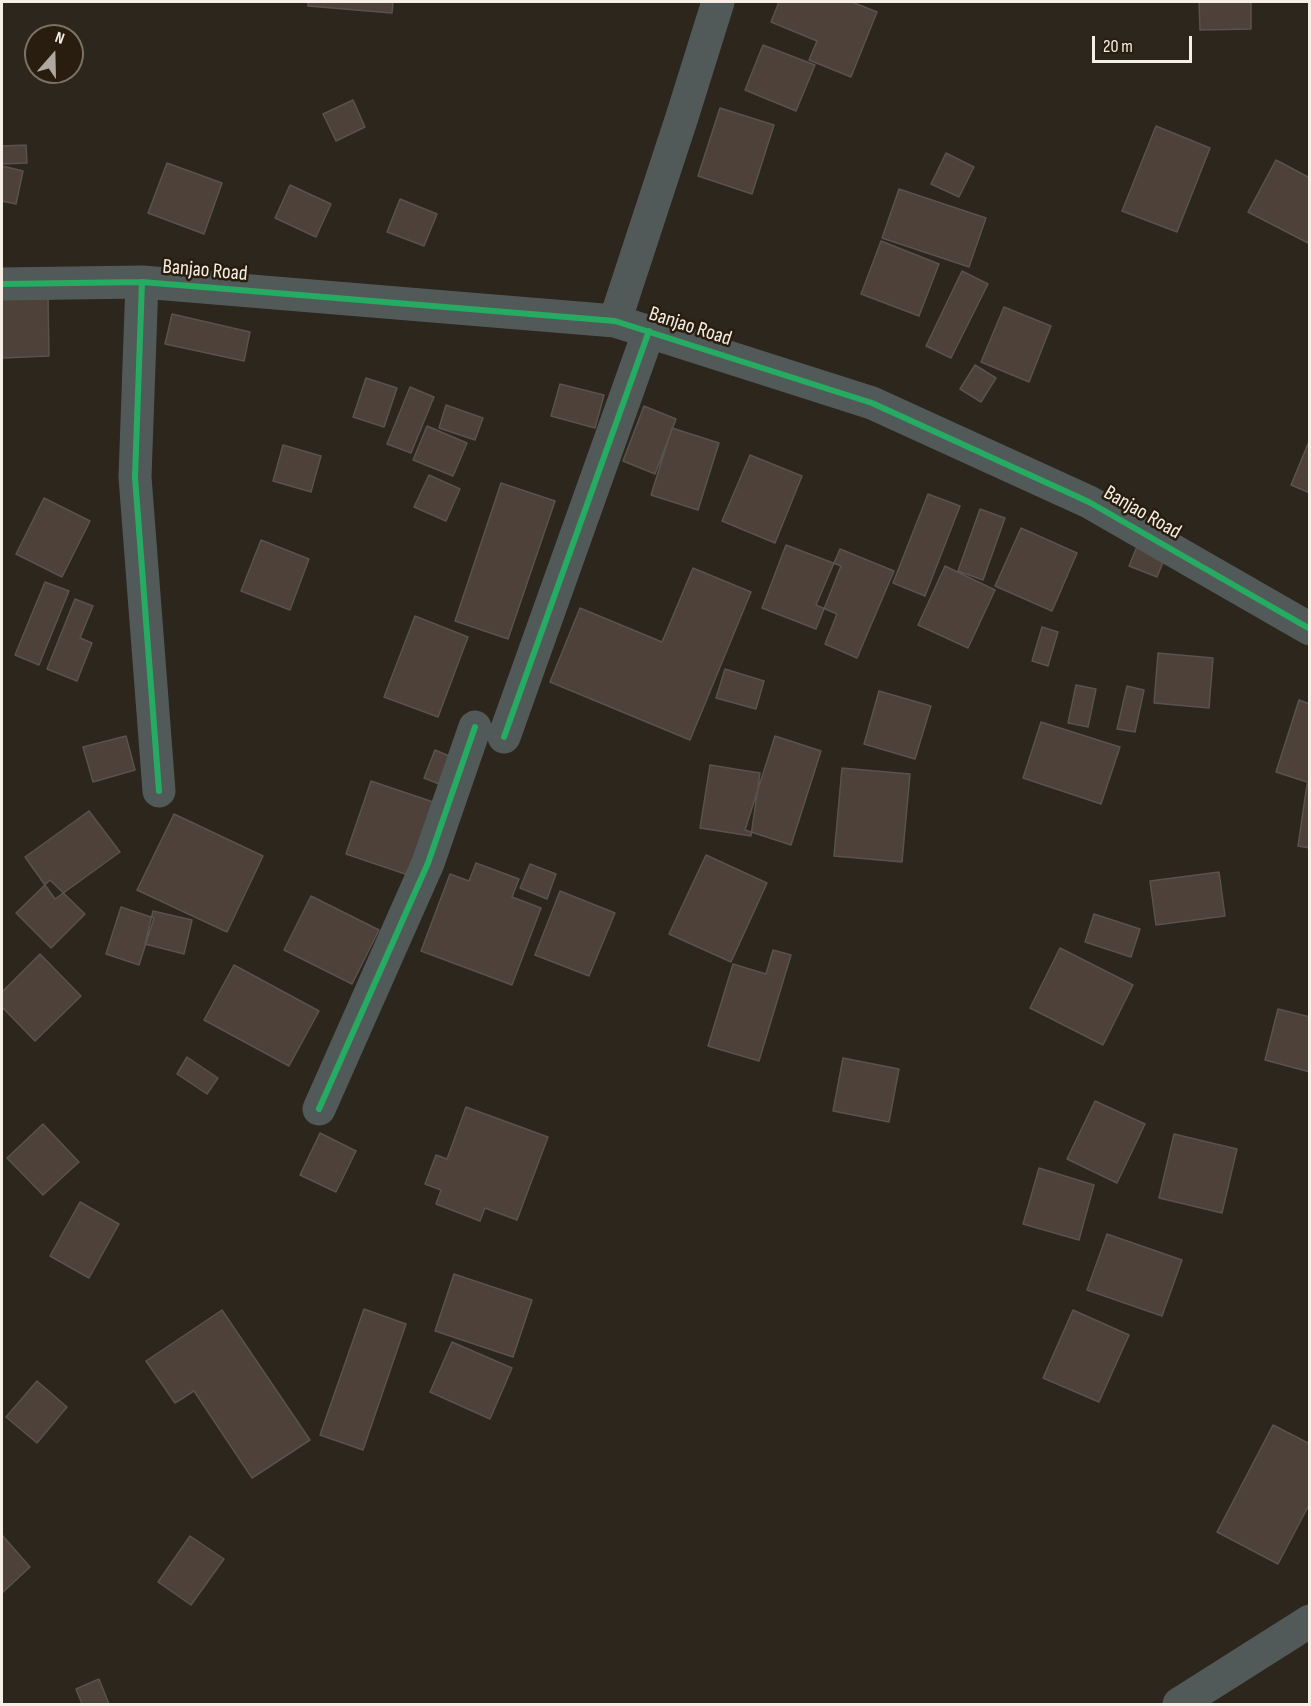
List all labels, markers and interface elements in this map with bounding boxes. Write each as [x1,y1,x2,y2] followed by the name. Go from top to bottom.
[24,24,84,84] north arrow
[1095,24,1196,62] scale bar
[52,28,67,49] text: N
[1103,36,1133,57] text: 20 m
[161,255,249,287] street label: Banjao Road
[646,302,734,352] street label: Banjao Road
[1099,481,1185,545] street label: Banjao Road

